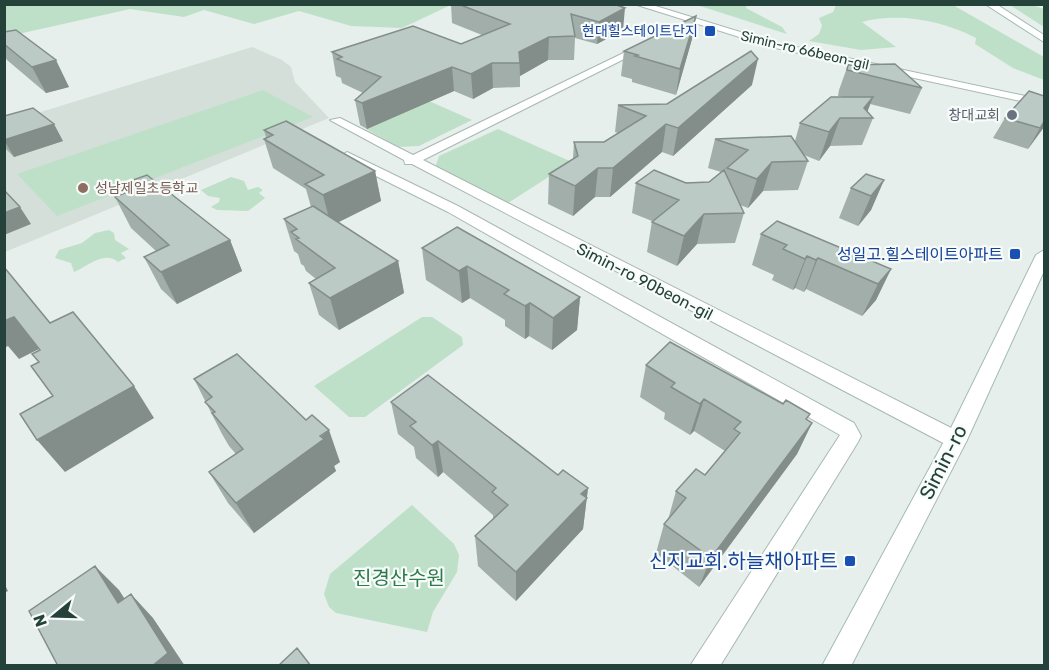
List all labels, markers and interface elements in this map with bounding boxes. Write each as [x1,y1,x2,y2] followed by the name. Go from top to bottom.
[582,23,698,40] place label: 현대힐스테이트단지
[703,24,717,38] marker: 현대힐스테이트단지
[739,27,871,74] street label: Simin-ro 66beon-gil
[948,107,1000,124] place label: 창대교회
[1005,108,1019,122] marker: 창대교회
[95,180,198,197] place label: 성남제일초등학교
[76,181,90,195] marker: 성남제일초등학교
[573,239,716,324] street label: Simin-ro 90beon-gil
[837,245,1003,264] place label: 성일고.힐스테이트아파트
[1008,247,1022,261] marker: 성일고.힐스테이트아파트
[914,421,972,503] street label: Simin-ro
[649,549,838,573] place label: 신지교회.하늘채아파트
[843,554,857,568] marker: 신지교회.하늘채아파트
[353,566,445,590] park label: 진경산수원
[24,586,84,646] north arrow
[29,612,51,629] text: N

